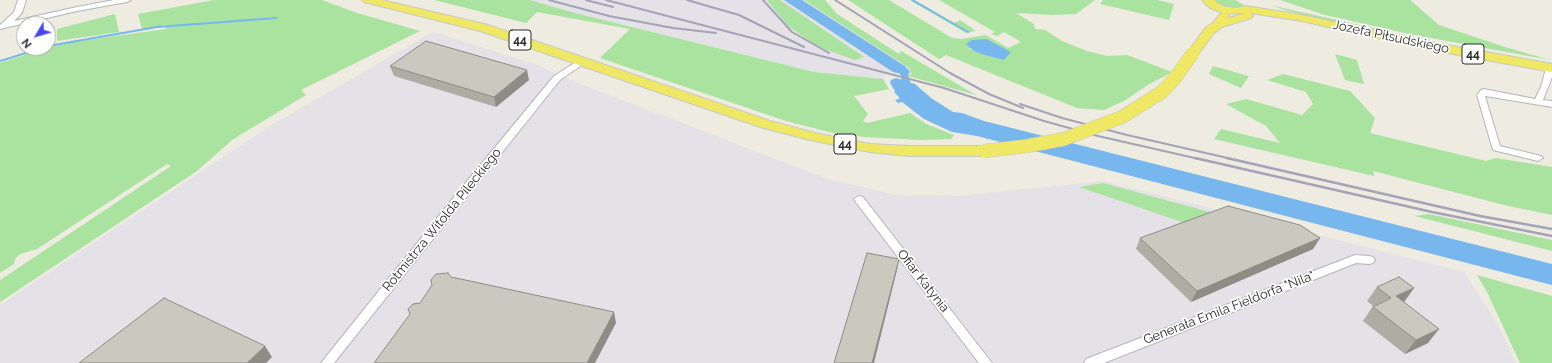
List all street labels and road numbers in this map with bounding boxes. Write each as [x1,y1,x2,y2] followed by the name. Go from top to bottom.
[1331,17,1451,57] street label: Józefa Piłsudskiego
[509,30,531,50] road number: 44
[1462,44,1484,64] road number: 44
[834,134,856,154] road number: 44
[379,145,505,295] street label: Rotmistrza Witolda Pileckiego
[894,246,952,316] street label: Ofiar Katynia
[1141,268,1317,348] street label: Generała Emila Fieldorfa "Nila"

